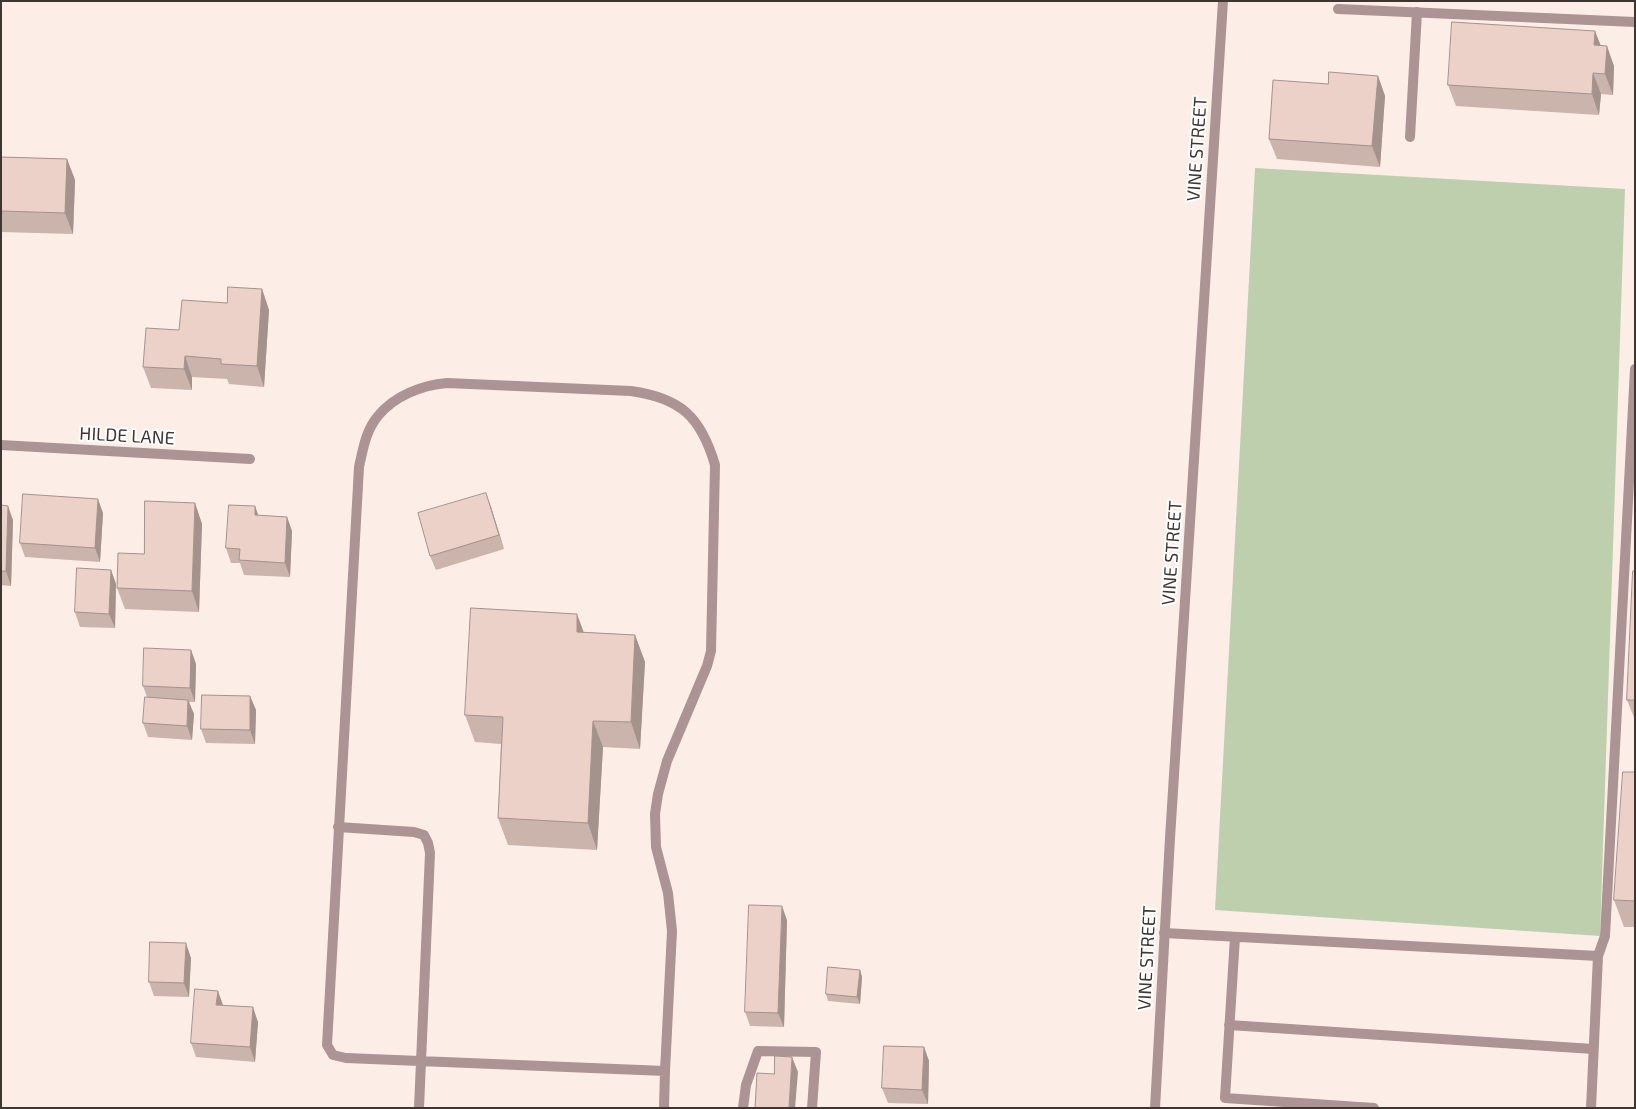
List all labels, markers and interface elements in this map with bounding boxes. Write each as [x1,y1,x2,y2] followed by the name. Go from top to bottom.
[1183,96,1211,202] street label: VINE STREET
[79,423,175,449] street label: HILDE LANE
[1158,500,1186,606] street label: VINE STREET
[1133,905,1161,1011] street label: VINE STREET

